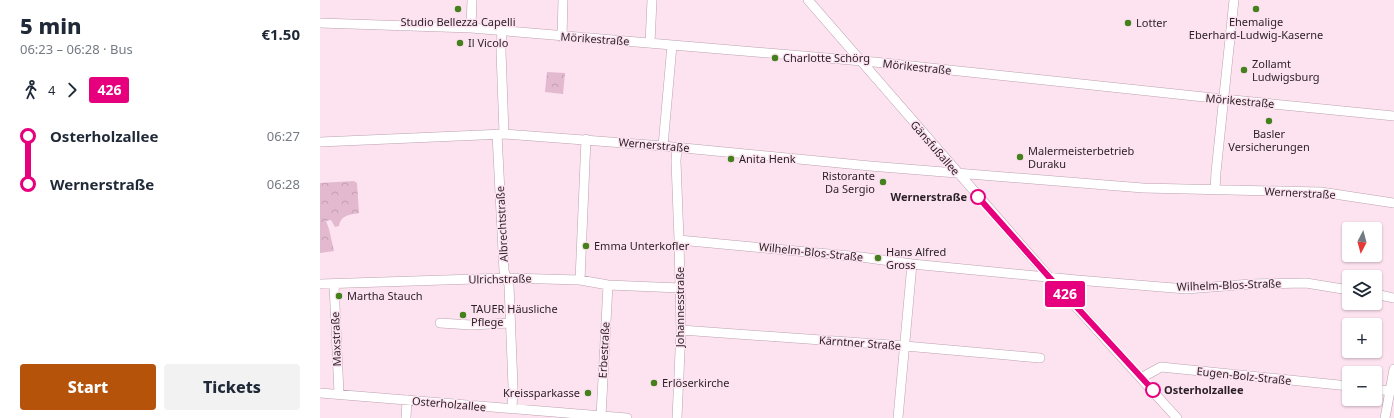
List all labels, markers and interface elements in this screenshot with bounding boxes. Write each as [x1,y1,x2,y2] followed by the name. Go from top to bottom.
[453,4,463,14] marker: Studio Bellezza Capelli
[1251,4,1261,14] marker: Ehemalige Eberhard-Ludwig-Kaserne
[20,10,81,40] text: 5 min
[400,14,516,29] place label: Studio Bellezza Capelli
[1189,14,1323,42] place label: Ehemalige Eberhard-Ludwig-Kaserne
[1136,15,1168,30] place label: Lotter
[1123,18,1133,28] marker: Lotter
[261,24,300,44] text: €1.50
[560,29,630,48] street label: Mörikestraße
[468,35,509,50] place label: Il Vicolo
[455,38,465,48] marker: Il Vicolo
[20,40,133,58] text: 06:23 – 06:28 · Bus
[783,50,870,65] place label: Charlotte Schörg
[770,53,780,63] marker: Charlotte Schörg
[882,55,952,78] street label: Mörikestraße
[1252,56,1320,84] place label: Zollamt Ludwigsburg
[1239,65,1249,75] marker: Zollamt Ludwigsburg
[20,79,42,101] icon: walk
[61,79,83,101] icon: forward
[97,80,121,99] text: 426
[48,81,55,99] text: 4
[1205,90,1275,111] street label: Mörikestraße
[1264,116,1274,126] marker: Basler Versicherungen
[907,117,963,178] street label: Gänsfußallee
[50,126,158,146] text: Osterholzallee
[1228,126,1310,154] place label: Basler Versicherungen
[267,127,300,145] text: 06:27
[618,134,690,155] street label: Wernerstraße
[1028,143,1135,171] place label: Malermeisterbetrieb Duraku
[739,151,796,166] place label: Anita Henk
[1015,152,1025,162] marker: Malermeisterbetrieb Duraku
[726,154,736,164] marker: Anita Henk
[822,168,875,196] place label: Ristorante Da Sergio
[50,174,154,194] text: Wernerstraße
[267,175,300,193] text: 06:28
[878,177,888,187] marker: Ristorante Da Sergio
[1264,183,1336,202] street label: Wernerstraße
[492,186,511,262] street label: Albrechtstraße
[891,189,967,204] place label: Wernerstraße
[970,189,986,205] marker: Wernerstraße
[1342,222,1382,262] north arrow
[1342,222,1382,406] map controls
[594,238,690,253] place label: Emma Unterkofler
[758,239,864,264] street label: Wilhelm-Blos-Straße
[581,241,591,251] marker: Emma Unterkofler
[886,244,946,272] place label: Hans Alfred Gross
[873,253,883,263] marker: Hans Alfred Gross
[672,267,687,348] street label: Johannesstraße
[468,270,532,287] street label: Ulrichstraße
[1342,270,1382,310] button: layers
[1176,275,1282,294] street label: Wilhelm-Blos-Straße
[1042,281,1088,307] line badge: 426
[1053,284,1077,303] text: 426
[347,288,423,303] place label: Martha Stauch
[334,291,344,301] marker: Martha Stauch
[471,301,558,329] place label: TAUER Häusliche Pflege
[458,310,468,320] marker: TAUER Häusliche Pflege
[327,311,344,367] street label: Maxstraße
[1342,318,1382,358] button: +
[595,321,612,379] street label: Erbestraße
[818,332,902,353] street label: Kärntner Straße
[1196,363,1292,388] street label: Eugen-Bolz-Straße
[20,364,156,410] button: Start
[164,364,300,410] button: Tickets
[1342,366,1382,406] button: −
[662,375,730,390] place label: Erlöserkirche
[649,378,659,388] marker: Erlöserkirche
[1145,382,1161,398] marker: Osterholzallee
[1164,382,1244,397] place label: Osterholzallee
[503,385,580,400] place label: Kreissparkasse
[583,388,593,398] marker: Kreissparkasse
[411,393,487,414] street label: Osterholzallee

